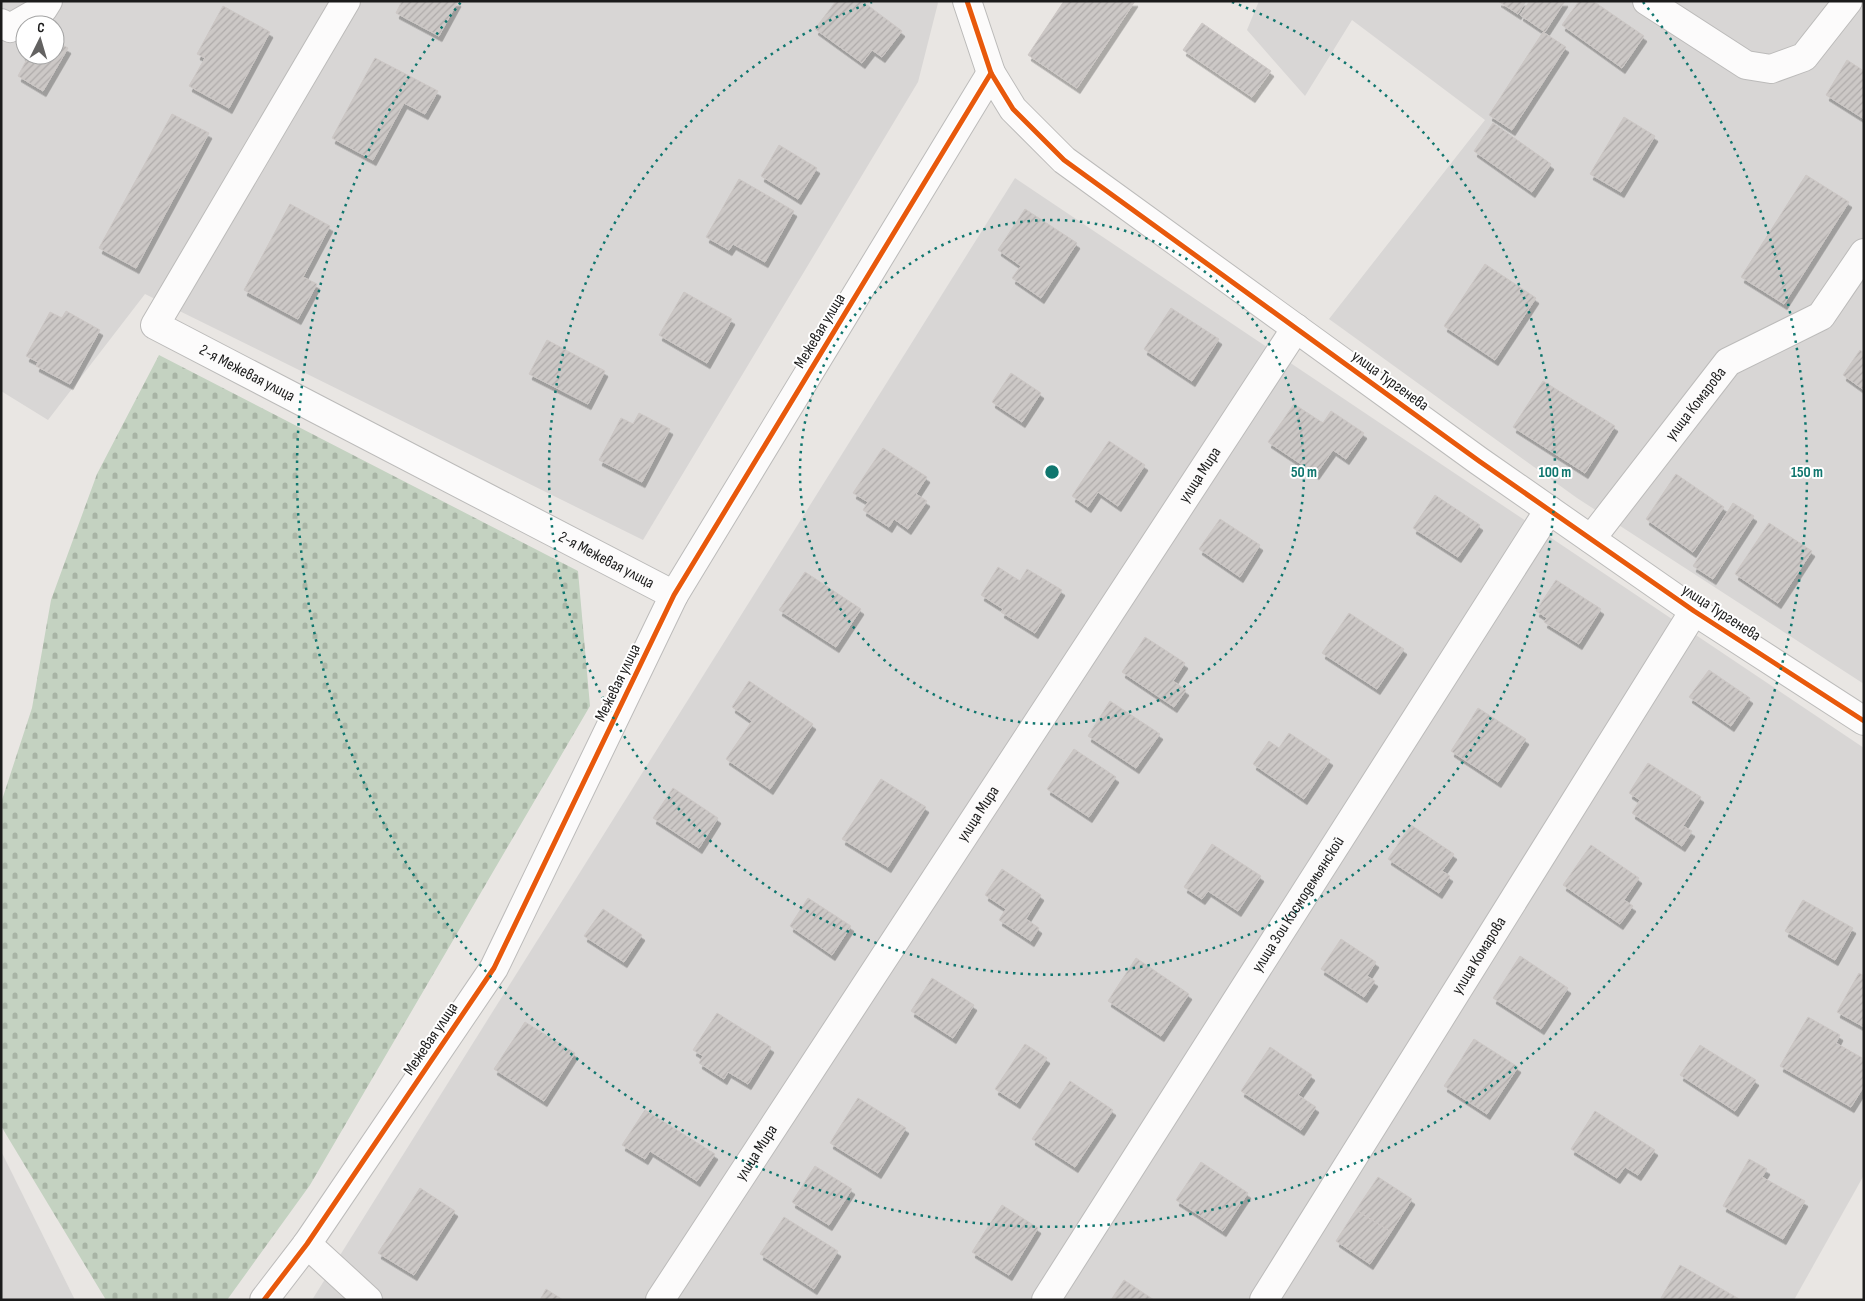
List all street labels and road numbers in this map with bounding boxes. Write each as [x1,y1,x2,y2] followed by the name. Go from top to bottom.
[790,290,850,372] street label: Межевая улица
[196,340,298,406] street label: 2-я Межевая улица
[1348,347,1432,415] street label: улица Тургенева
[1661,363,1730,444] street label: улица Комарова
[1175,443,1225,506] street label: улица Мира
[555,527,658,593] street label: 2-я Межевая улица
[1678,580,1764,646] street label: улица Тургенева
[591,641,645,725] street label: Межевая улица
[953,782,1003,845] street label: улица Мира
[1248,833,1348,976] street label: улица Зои Космодемьянской
[1448,913,1510,998] street label: улица Комарова
[400,999,462,1079] street label: Межевая улица
[731,1121,782,1184] street label: улица Мира

